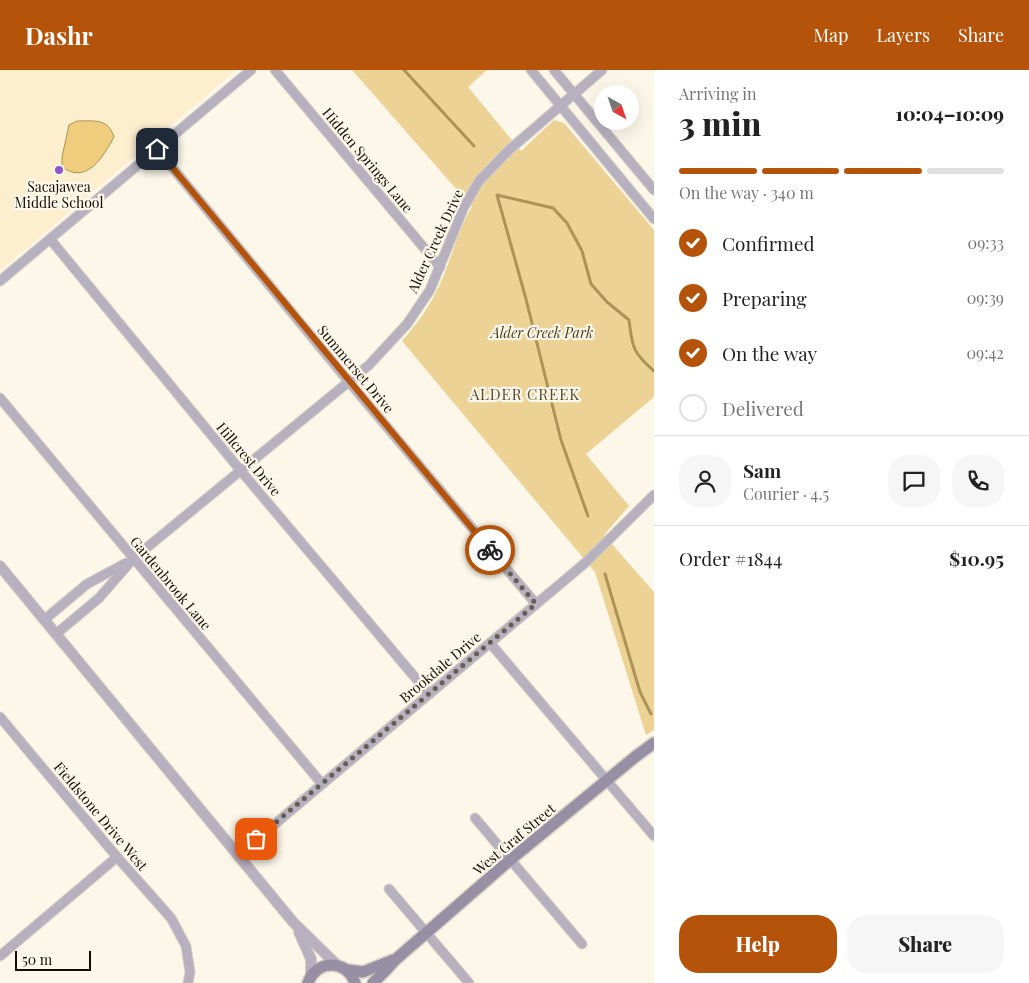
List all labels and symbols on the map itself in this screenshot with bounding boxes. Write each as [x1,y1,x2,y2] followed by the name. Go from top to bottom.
[594,85,639,130] north arrow
[318,103,418,217] street label: Hidden Springs Lane
[136,128,178,170] pin
[53,164,65,176] marker: Sacajawea Middle School
[15,177,103,212] place label: Sacajawea Middle School
[402,186,467,297] street label: Alder Creek Drive
[313,321,399,417] street label: Summerset Drive
[489,323,593,342] park label: Alder Creek Park
[469,384,580,404] district label: ALDER CREEK
[212,418,286,500] street label: Hillcrest Drive
[465,525,515,575] courier
[126,532,216,634] street label: Gardenbrook Lane
[395,627,485,707] street label: Brookdale Drive
[50,758,153,875] street label: Fieldstone Drive West
[468,798,560,880] street label: West Graf Street
[235,818,277,860] pin
[15,948,91,971] scale bar

